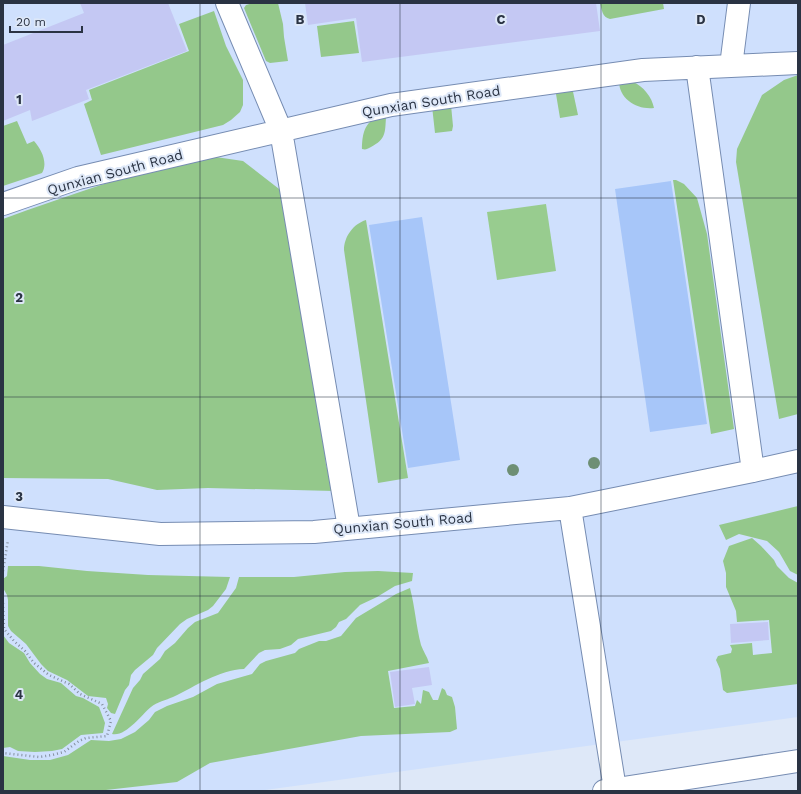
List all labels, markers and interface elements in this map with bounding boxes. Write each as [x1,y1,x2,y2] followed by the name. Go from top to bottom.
[10,8,82,34] scale bar
[296,12,305,27] text: B
[497,12,506,27] text: C
[696,12,706,27] text: D
[16,15,46,29] text: 20 m
[361,82,501,120] street label: Qunxian South Road
[16,92,22,107] text: 1
[45,146,185,198] street label: Qunxian South Road
[15,290,23,305] text: 2
[15,489,23,504] text: 3
[333,509,473,537] street label: Qunxian South Road
[15,687,24,702] text: 4

